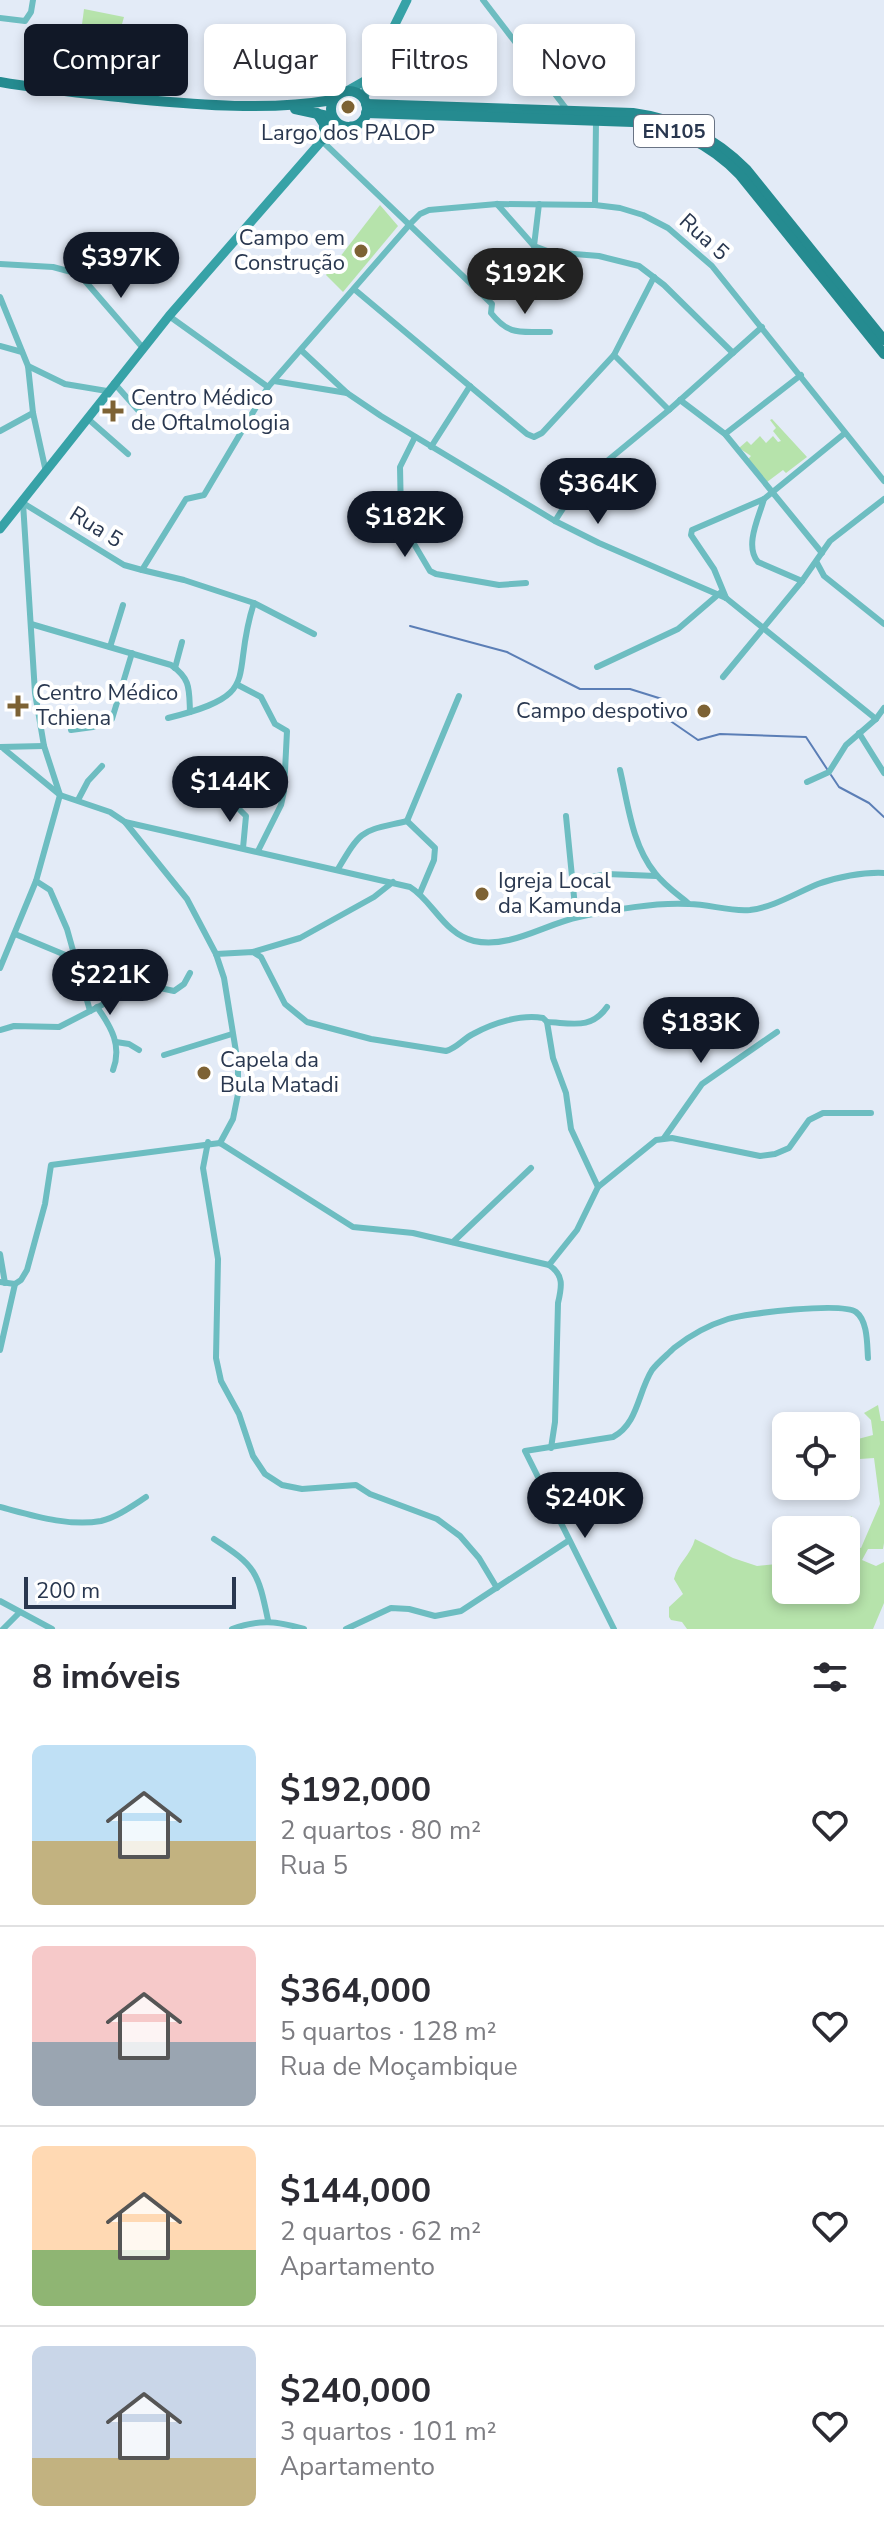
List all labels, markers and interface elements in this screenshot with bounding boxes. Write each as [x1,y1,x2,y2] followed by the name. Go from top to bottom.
[24,24,188,96] chip: Comprar
[204,24,346,96] chip: Alugar
[362,24,497,96] chip: Filtros
[513,24,635,96] chip: Novo
[339,98,357,116] marker: Largo dos PALOP
[634,115,714,147] road number: EN105
[261,118,435,148] place label: Largo dos PALOP
[673,207,735,267] street label: Rua 5
[234,223,345,278] place label: Campo em Construção
[65,232,177,300] pin: $397K
[81,240,161,275] text: $397K
[352,242,370,260] marker: Campo em Construção
[469,248,581,316] pin: $192K
[485,256,565,291] text: $192K
[131,383,290,438] place label: Centro Médico de Oftalmologia
[102,400,124,422] marker: Centro Médico de Oftalmologia
[542,458,654,526] pin: $364K
[558,466,638,501] text: $364K
[349,491,461,559] pin: $182K
[64,499,128,555] street label: Rua 5
[365,499,445,534] text: $182K
[36,678,178,733] place label: Centro Médico Tchiena
[7,695,29,717] marker: Centro Médico Tchiena
[516,696,688,726] place label: Campo despotivo
[695,702,713,720] marker: Campo despotivo
[174,756,286,824] pin: $144K
[190,764,270,799] text: $144K
[498,866,622,921] place label: Igreja Local da Kamunda
[473,885,491,903] marker: Igreja Local da Kamunda
[54,949,166,1017] pin: $221K
[70,957,150,992] text: $221K
[645,997,757,1065] pin: $183K
[661,1005,741,1040] text: $183K
[220,1045,339,1100] place label: Capela da Bula Matadi
[195,1064,213,1082] marker: Capela da Bula Matadi
[772,1412,860,1604] map controls
[772,1412,860,1500] button: locate
[529,1472,641,1540] pin: $240K
[545,1480,625,1515] text: $240K
[772,1516,860,1604] button: layers
[24,1573,236,1609] scale bar
[36,1576,100,1606] text: 200 m
[32,1654,181,1700] text: 8 imóveis
[808,1655,852,1699] icon: filters
[280,1767,431,1813] text: $192,000
[96,1777,192,1873] icon: home
[808,1803,852,1847] icon: heart
[280,1813,481,1848] text: 2 quartos · 80 m²
[280,1848,348,1883] text: Rua 5
[280,1968,431,2014] text: $364,000
[96,1978,192,2074] icon: home
[808,2004,852,2048] icon: heart
[280,2014,497,2049] text: 5 quartos · 128 m²
[280,2049,518,2084] text: Rua de Moçambique
[280,2168,431,2214] text: $144,000
[96,2178,192,2274] icon: home
[808,2204,852,2248] icon: heart
[280,2214,481,2249] text: 2 quartos · 62 m²
[280,2249,435,2284] text: Apartamento
[280,2368,431,2414] text: $240,000
[96,2378,192,2474] icon: home
[808,2404,852,2448] icon: heart
[280,2414,497,2449] text: 3 quartos · 101 m²
[280,2449,435,2484] text: Apartamento

